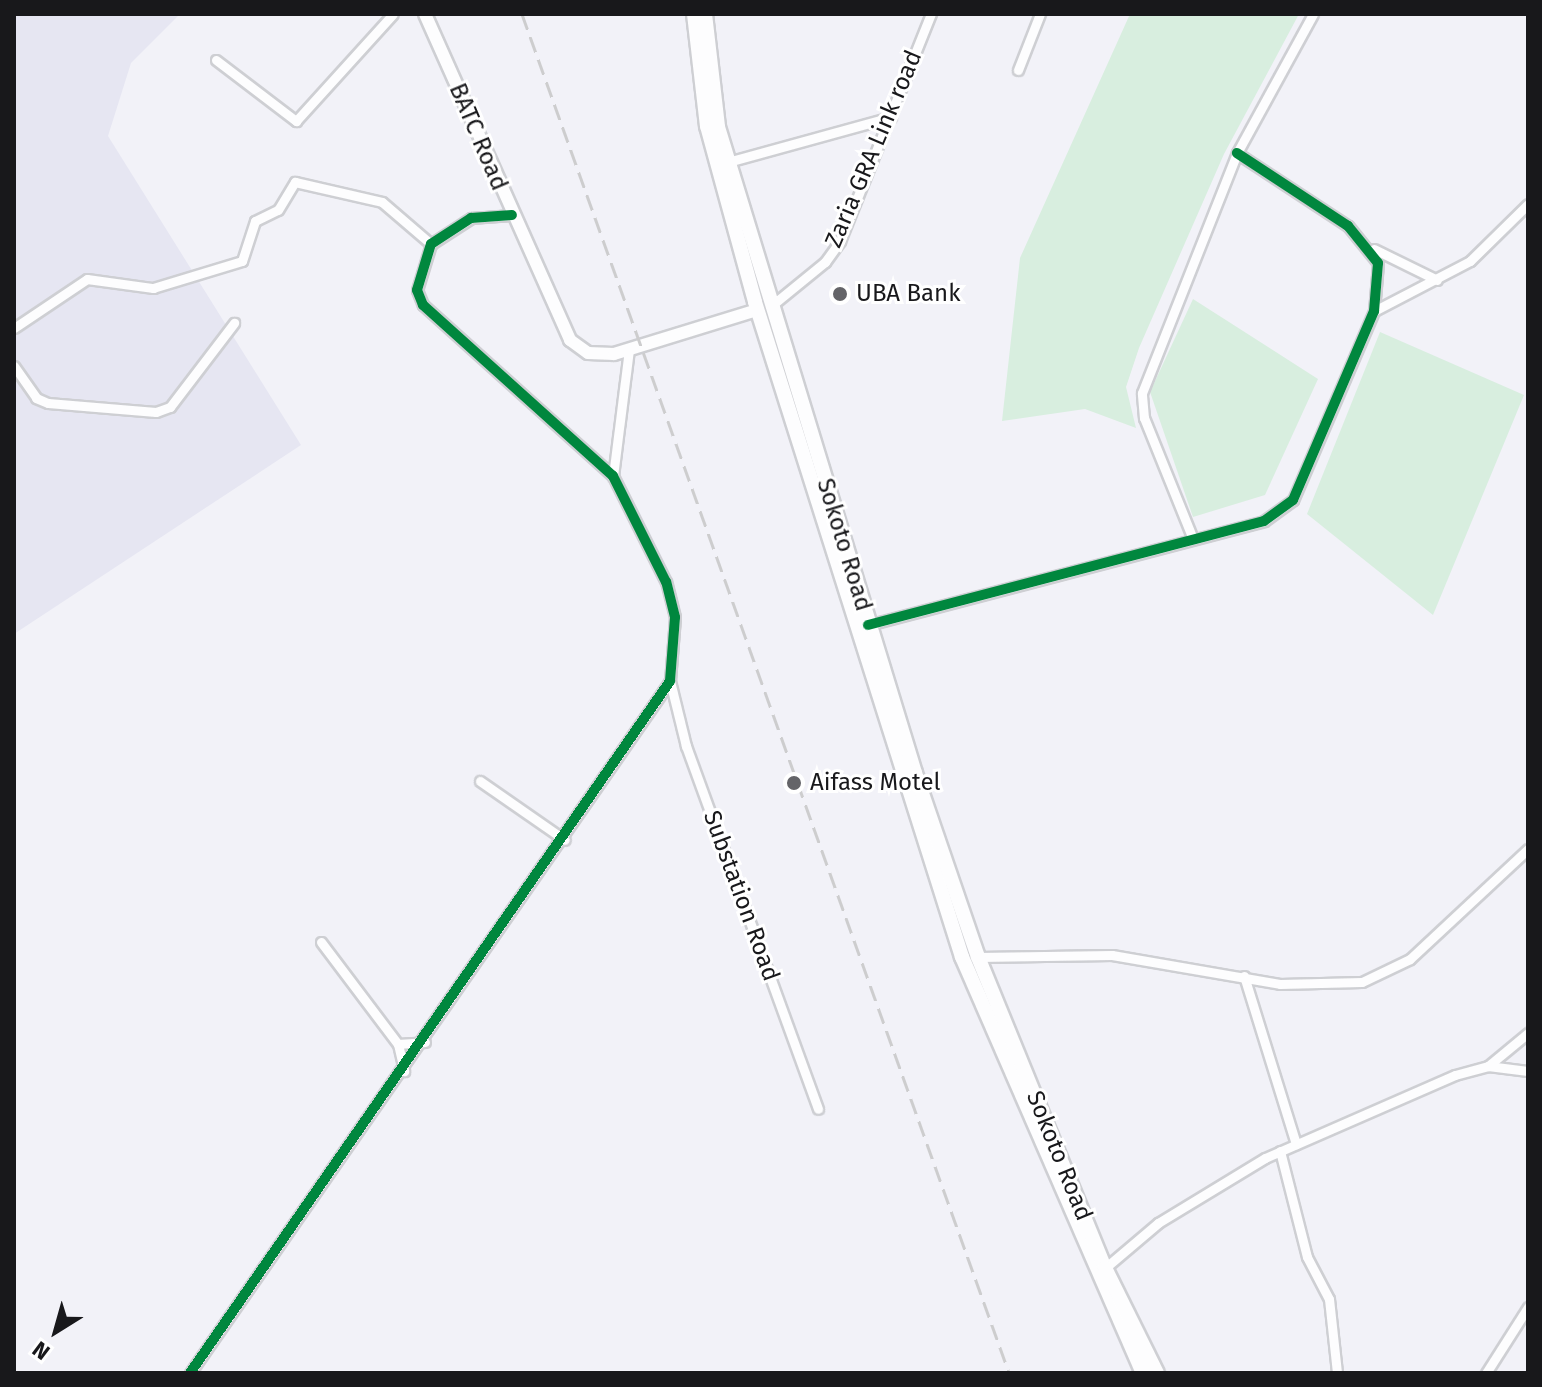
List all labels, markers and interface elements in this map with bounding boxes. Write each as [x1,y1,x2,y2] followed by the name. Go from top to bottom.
[819,46,929,252] street label: Zaria GRA Link road
[443,79,513,195] street label: BATC Road
[856,280,960,308] place label: UBA Bank
[831,285,849,303] marker: UBA Bank
[810,475,878,615] street label: Sokoto Road
[810,769,940,797] place label: Aifass Motel
[785,774,803,792] marker: Aifass Motel
[697,807,785,985] street label: Substation Road
[1020,1087,1098,1225] street label: Sokoto Road
[16,1291,96,1371] north arrow
[27,1335,55,1366] text: N

